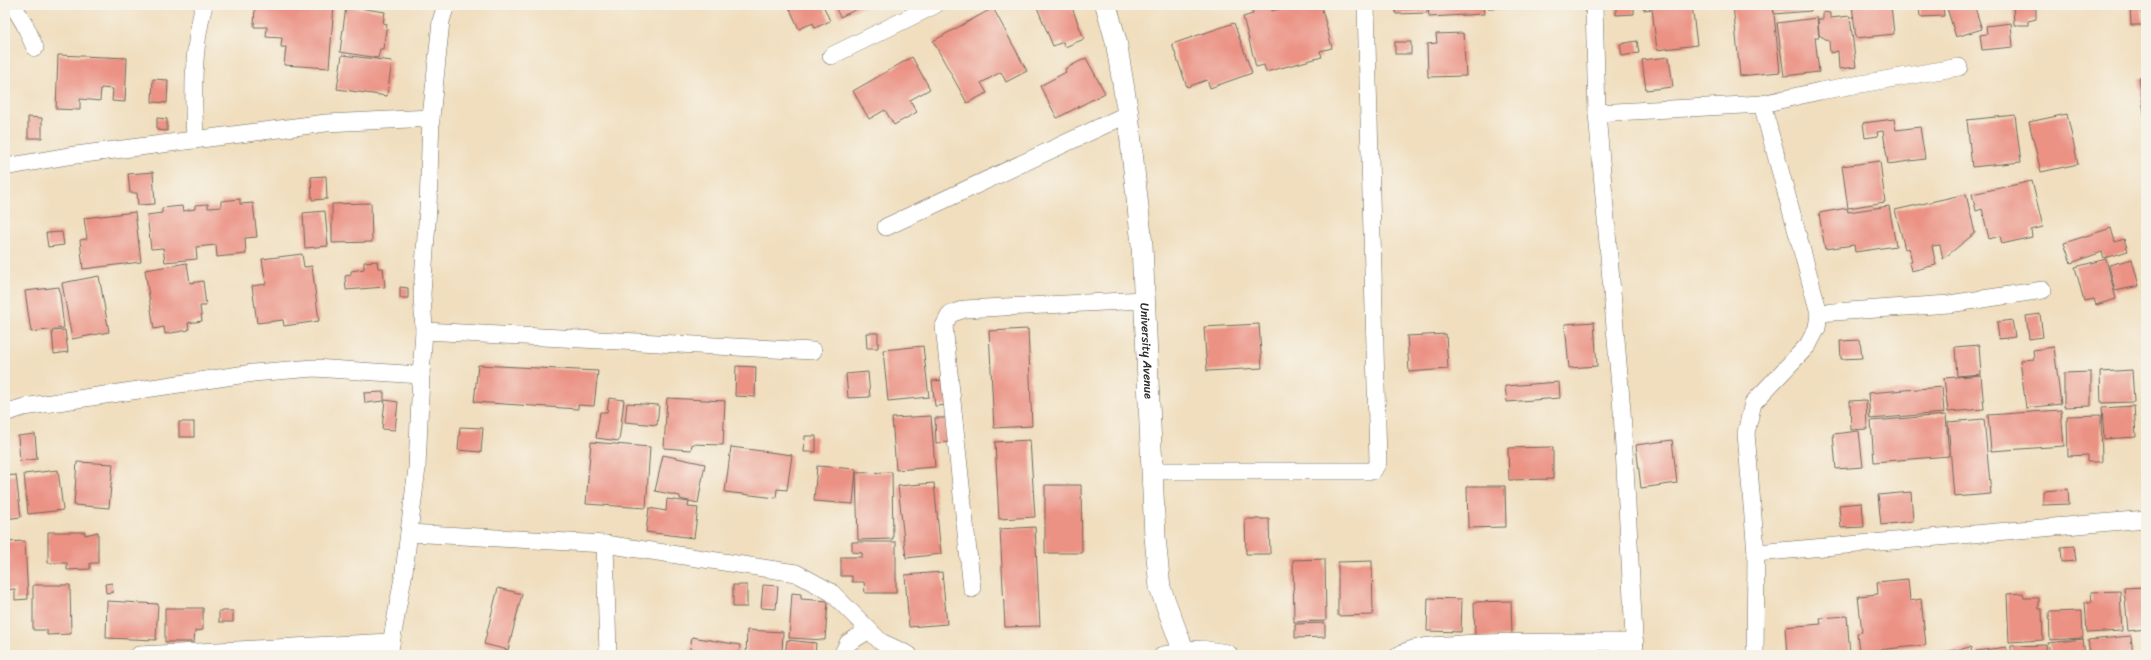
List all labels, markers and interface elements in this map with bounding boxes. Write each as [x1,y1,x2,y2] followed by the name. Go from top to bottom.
[1134,302,1160,400] street label: University Avenue

